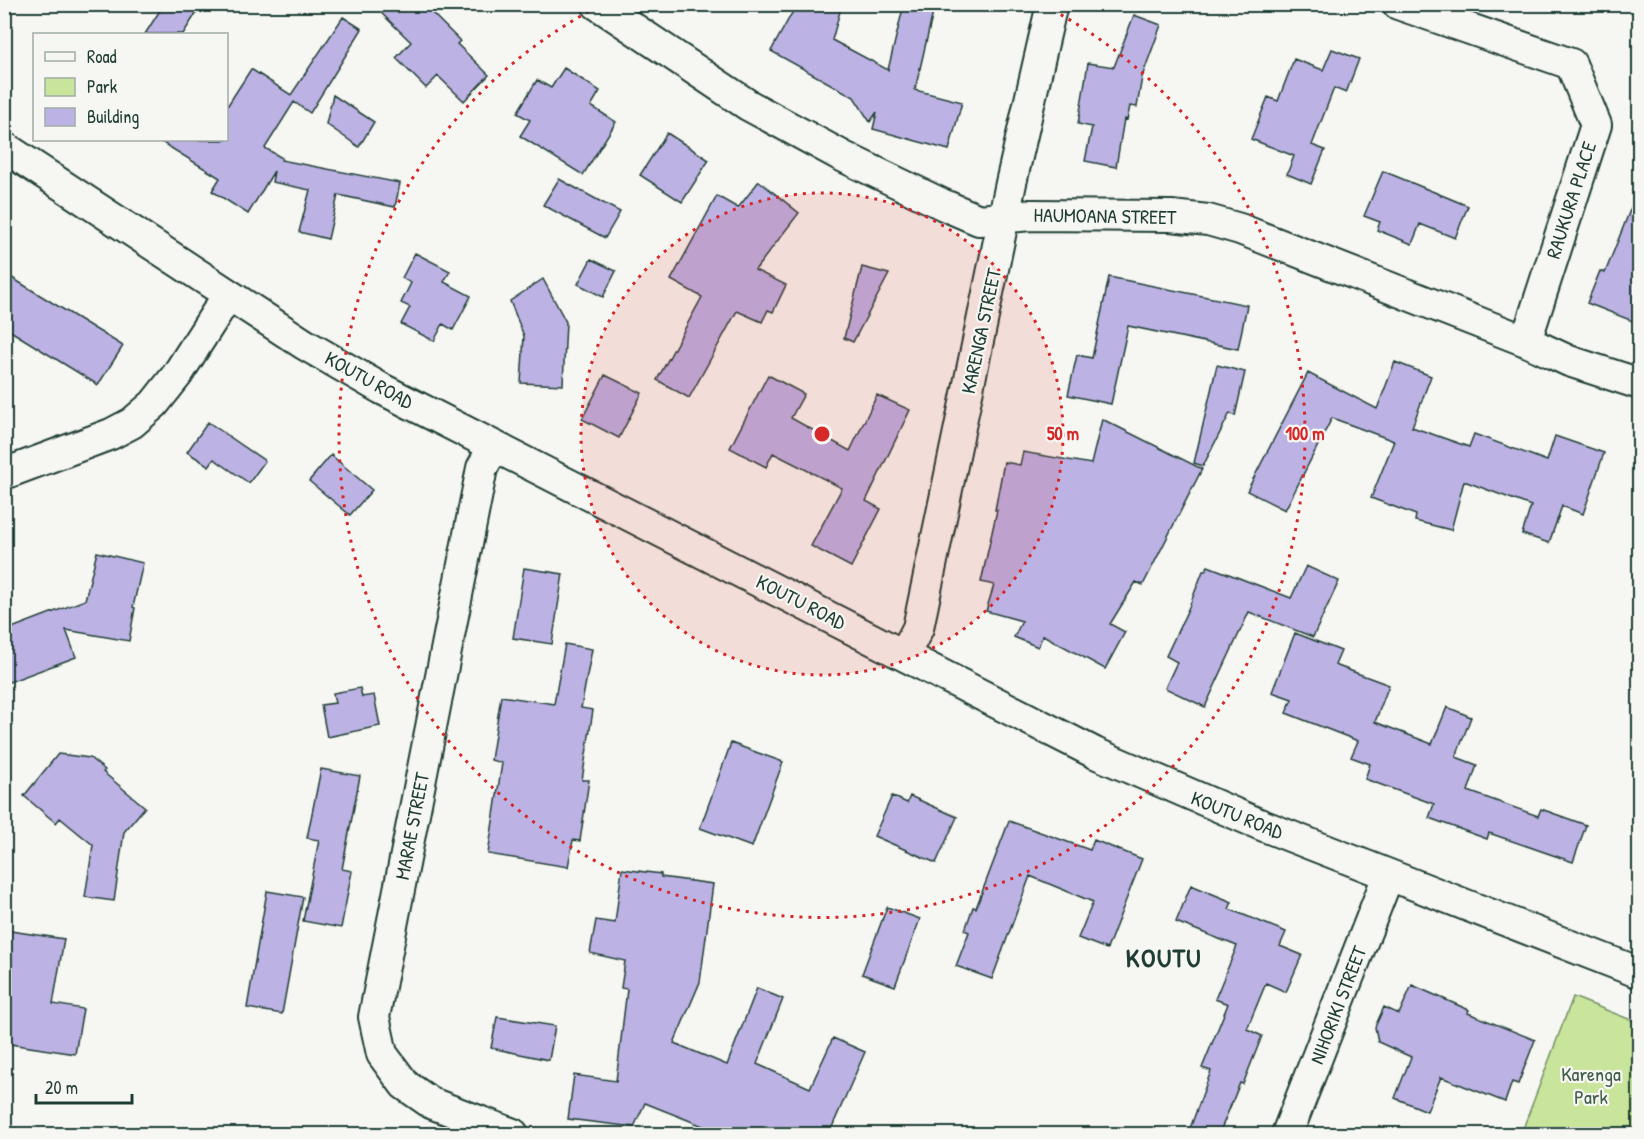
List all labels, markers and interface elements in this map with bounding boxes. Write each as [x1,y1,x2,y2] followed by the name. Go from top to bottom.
[33,33,228,141] legend
[87,44,117,69] text: Road
[87,74,118,99] text: Park
[87,104,139,129] text: Building
[1539,138,1602,262] street label: RAUKURA PLACE
[1034,201,1177,230] street label: HAUMOANA STREET
[954,265,1007,396] street label: KARENGA STREET
[320,344,419,415] street label: KOUTU ROAD
[1047,421,1079,446] text: 50 m
[1285,421,1325,446] text: 100 m
[812,424,832,444] centre of rings
[752,568,851,636] street label: KOUTU ROAD
[388,769,435,882] street label: MARAE STREET
[1187,784,1288,845] street label: KOUTU ROAD
[1126,940,1202,975] district label: KOUTU
[1303,941,1373,1068] street label: NIHORIKI STREET
[1561,1060,1621,1110] park label: Karenga Park
[36,1067,132,1105] scale bar
[45,1075,78,1100] text: 20 m

